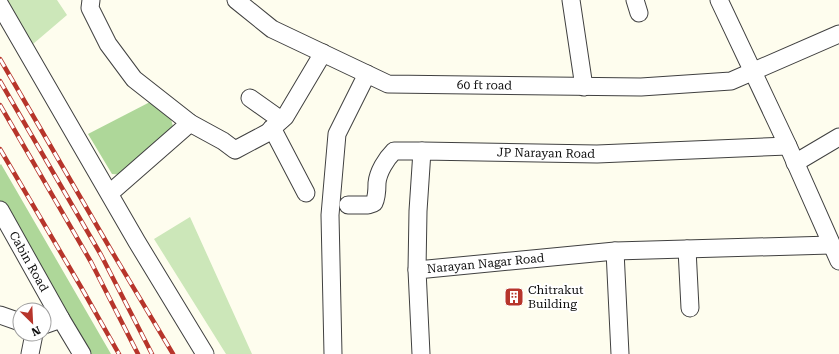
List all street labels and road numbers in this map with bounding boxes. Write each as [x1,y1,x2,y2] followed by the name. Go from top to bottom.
[457,78,512,92] street label: 60 ft road
[497,145,595,161] street label: JP Narayan Road
[6,229,51,294] street label: Cabin Road
[426,251,545,276] street label: Narayan Nagar Road

